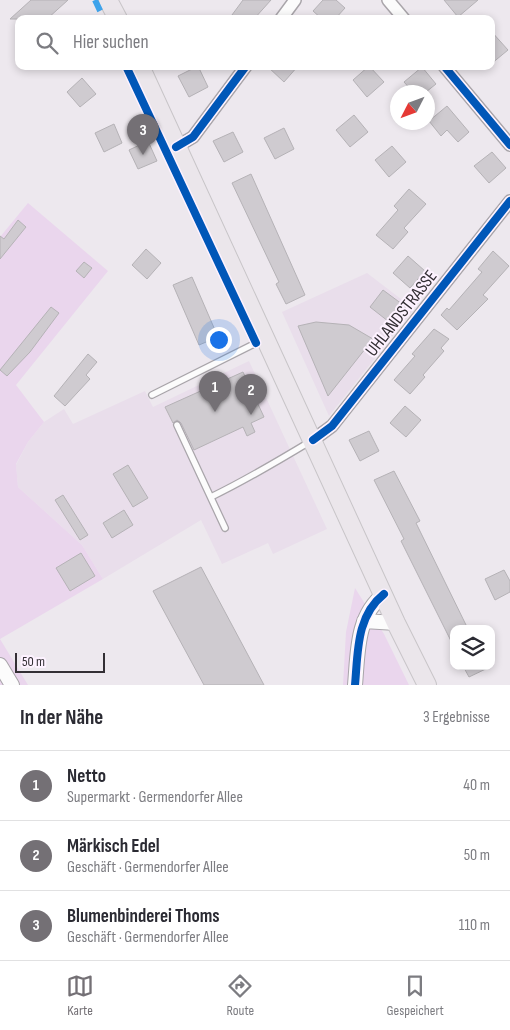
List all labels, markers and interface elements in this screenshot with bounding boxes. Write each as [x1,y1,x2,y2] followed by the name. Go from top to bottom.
[15,15,495,70] search box
[33,29,61,57] icon: search
[73,31,149,54] text: Hier suchen
[390,85,435,130] north arrow
[127,114,159,155] pin: 3
[361,266,442,361] street label: UHLANDSTRASSE
[206,327,232,353] your location
[199,371,231,412] pin: 1
[235,374,267,415] pin: 2
[450,625,495,670] map controls
[450,625,495,670] button: layers
[15,650,105,673] scale bar
[22,653,45,670] text: 50 m
[20,705,103,730] text: In der Nähe
[423,708,490,727] text: 3 Ergebnisse
[67,765,106,788] text: Netto
[33,776,39,795] text: 1
[463,776,490,795] text: 40 m
[67,788,243,807] text: Supermarkt · Germendorfer Allee
[67,835,160,858] text: Märkisch Edel
[32,846,40,865] text: 2
[464,846,490,865] text: 50 m
[67,858,229,877] text: Geschäft · Germendorfer Allee
[67,905,220,928] text: Blumenbinderei Thoms
[32,916,40,935] text: 3
[459,916,490,935] text: 110 m
[67,928,229,947] text: Geschäft · Germendorfer Allee
[66,972,94,1019] tab: Karte
[226,972,254,1019] tab: Route
[387,972,444,1019] tab: Gespeichert

